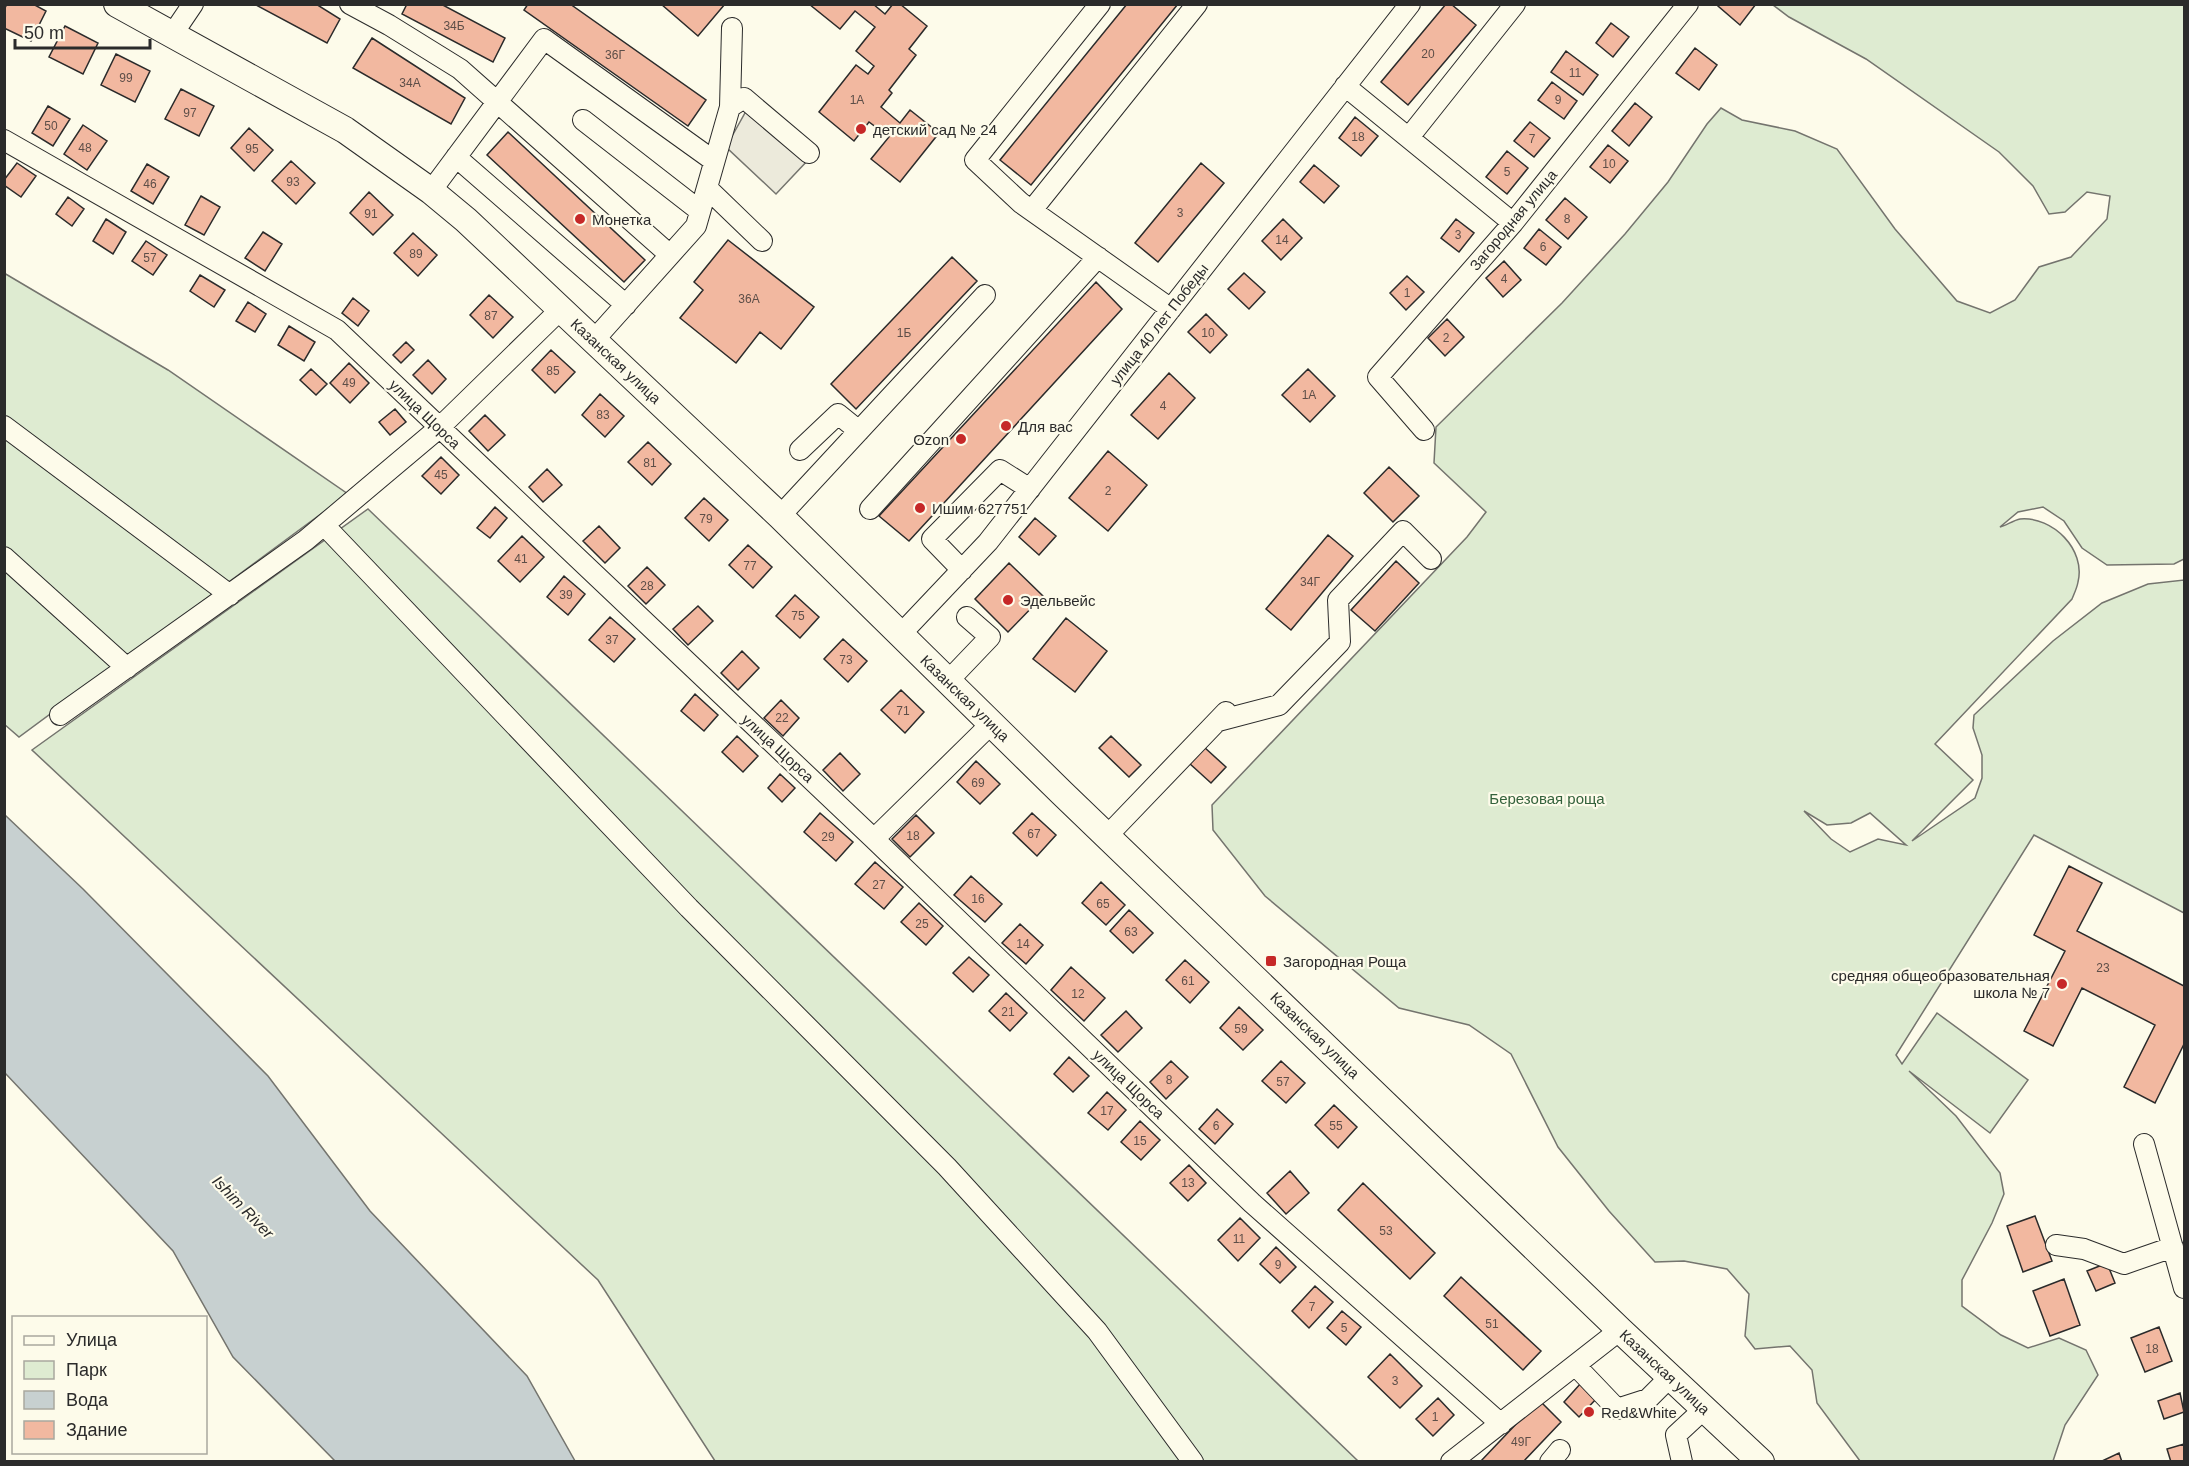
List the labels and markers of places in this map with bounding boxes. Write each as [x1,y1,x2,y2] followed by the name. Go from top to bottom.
[873,121,997,138] place label: детский сад № 24
[854,122,868,136] marker: детский сад № 24
[592,211,652,228] place label: Монетка
[573,212,587,226] marker: Монетка
[1018,418,1073,435] place label: Для вас
[999,419,1013,433] marker: Для вас
[913,431,949,448] place label: Ozon
[954,432,968,446] marker: Ozon
[932,500,1028,517] place label: Ишим 627751
[913,501,927,515] marker: Ишим 627751
[1020,592,1096,609] place label: Эдельвейс
[1001,593,1015,607] marker: Эдельвейс
[1283,953,1407,970] place label: Загородная Роща
[1264,954,1278,968] marker: Загородная Роща
[1831,967,2050,1001] place label: средняя общеобразовательная школа № 7
[2055,977,2069,991] marker: средняя общеобразовательная школа № 7
[1601,1404,1677,1421] place label: Red&White
[1582,1405,1596,1419] marker: Red&White

